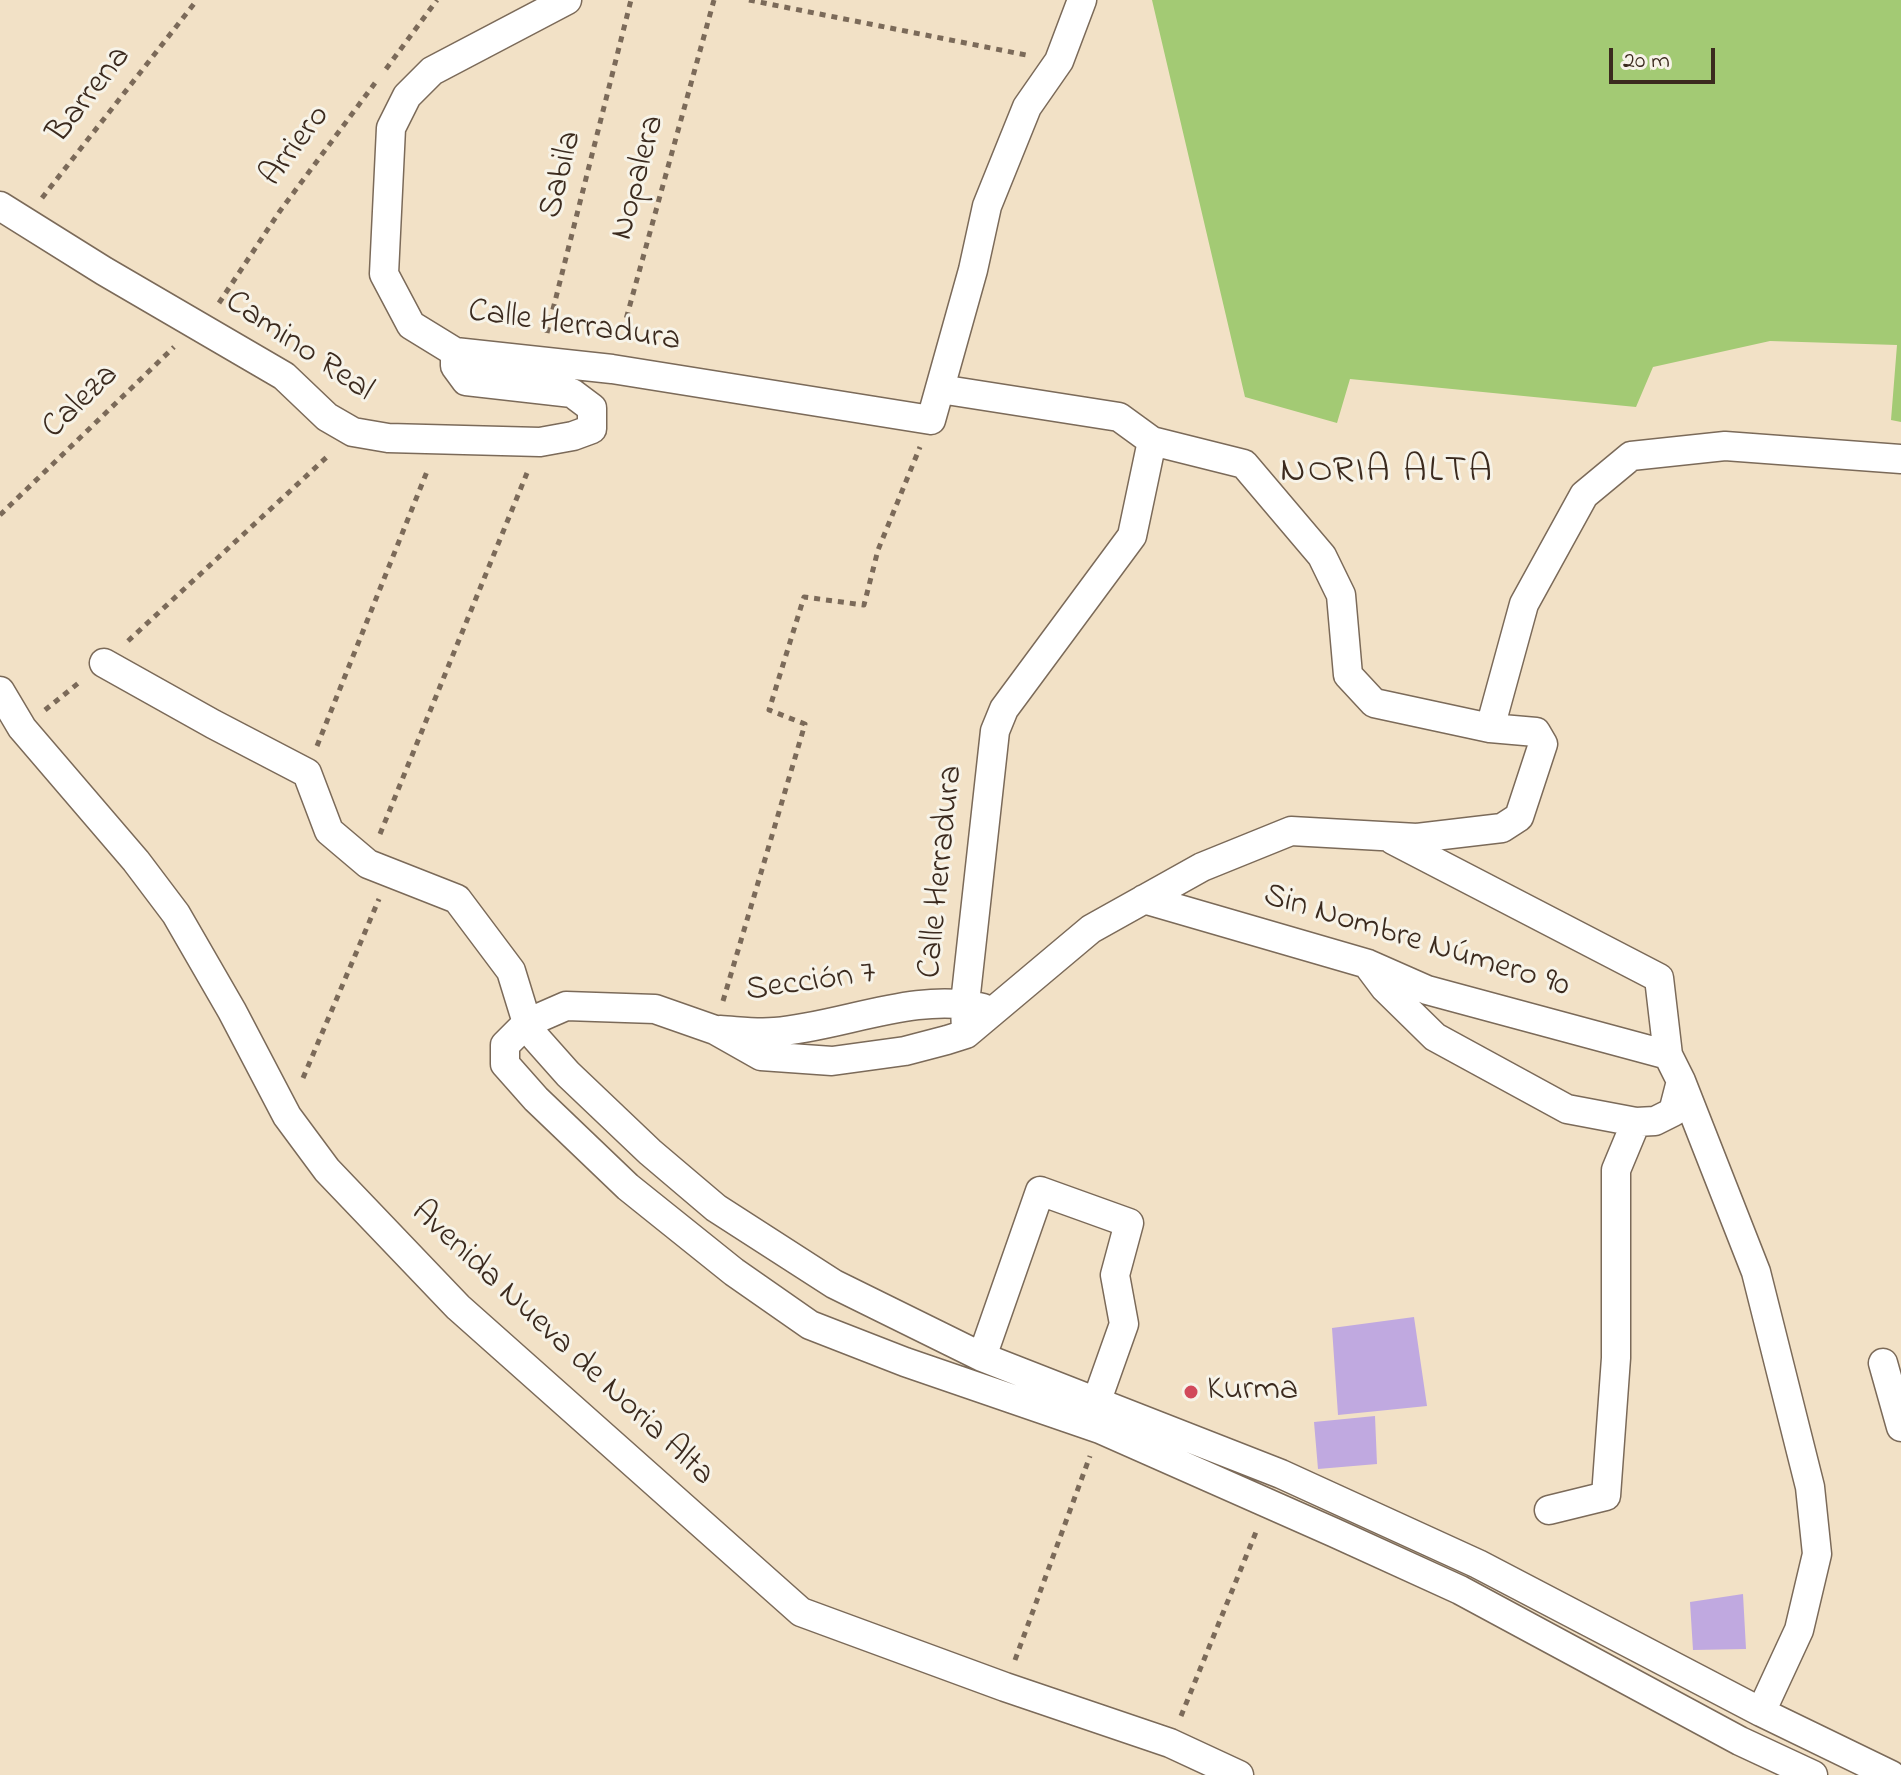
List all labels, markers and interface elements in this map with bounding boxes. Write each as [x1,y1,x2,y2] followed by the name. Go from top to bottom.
[1613,32,1719,82] scale bar
[40,39,142,153] street label: Barrena
[1623,44,1670,79] text: 20 m
[253,98,341,196] street label: Arriero
[604,111,676,245] street label: Nopalera
[533,127,593,223] street label: Sabila
[216,283,380,413] street label: Camino Real
[465,293,683,363] street label: Calle Herradura
[35,357,129,449] street label: Caleza
[1280,451,1494,497] district label: NORIA ALTA
[912,763,974,981] street label: Calle Herradura
[1258,877,1574,1009] street label: Sin Nombre Número 90
[744,955,878,1013] street label: Sección 7
[401,1194,721,1496] street label: Avenida Nueva de Noria Alta
[1207,1372,1298,1412] place label: Kurma
[1182,1383,1200,1401] marker: Kurma

